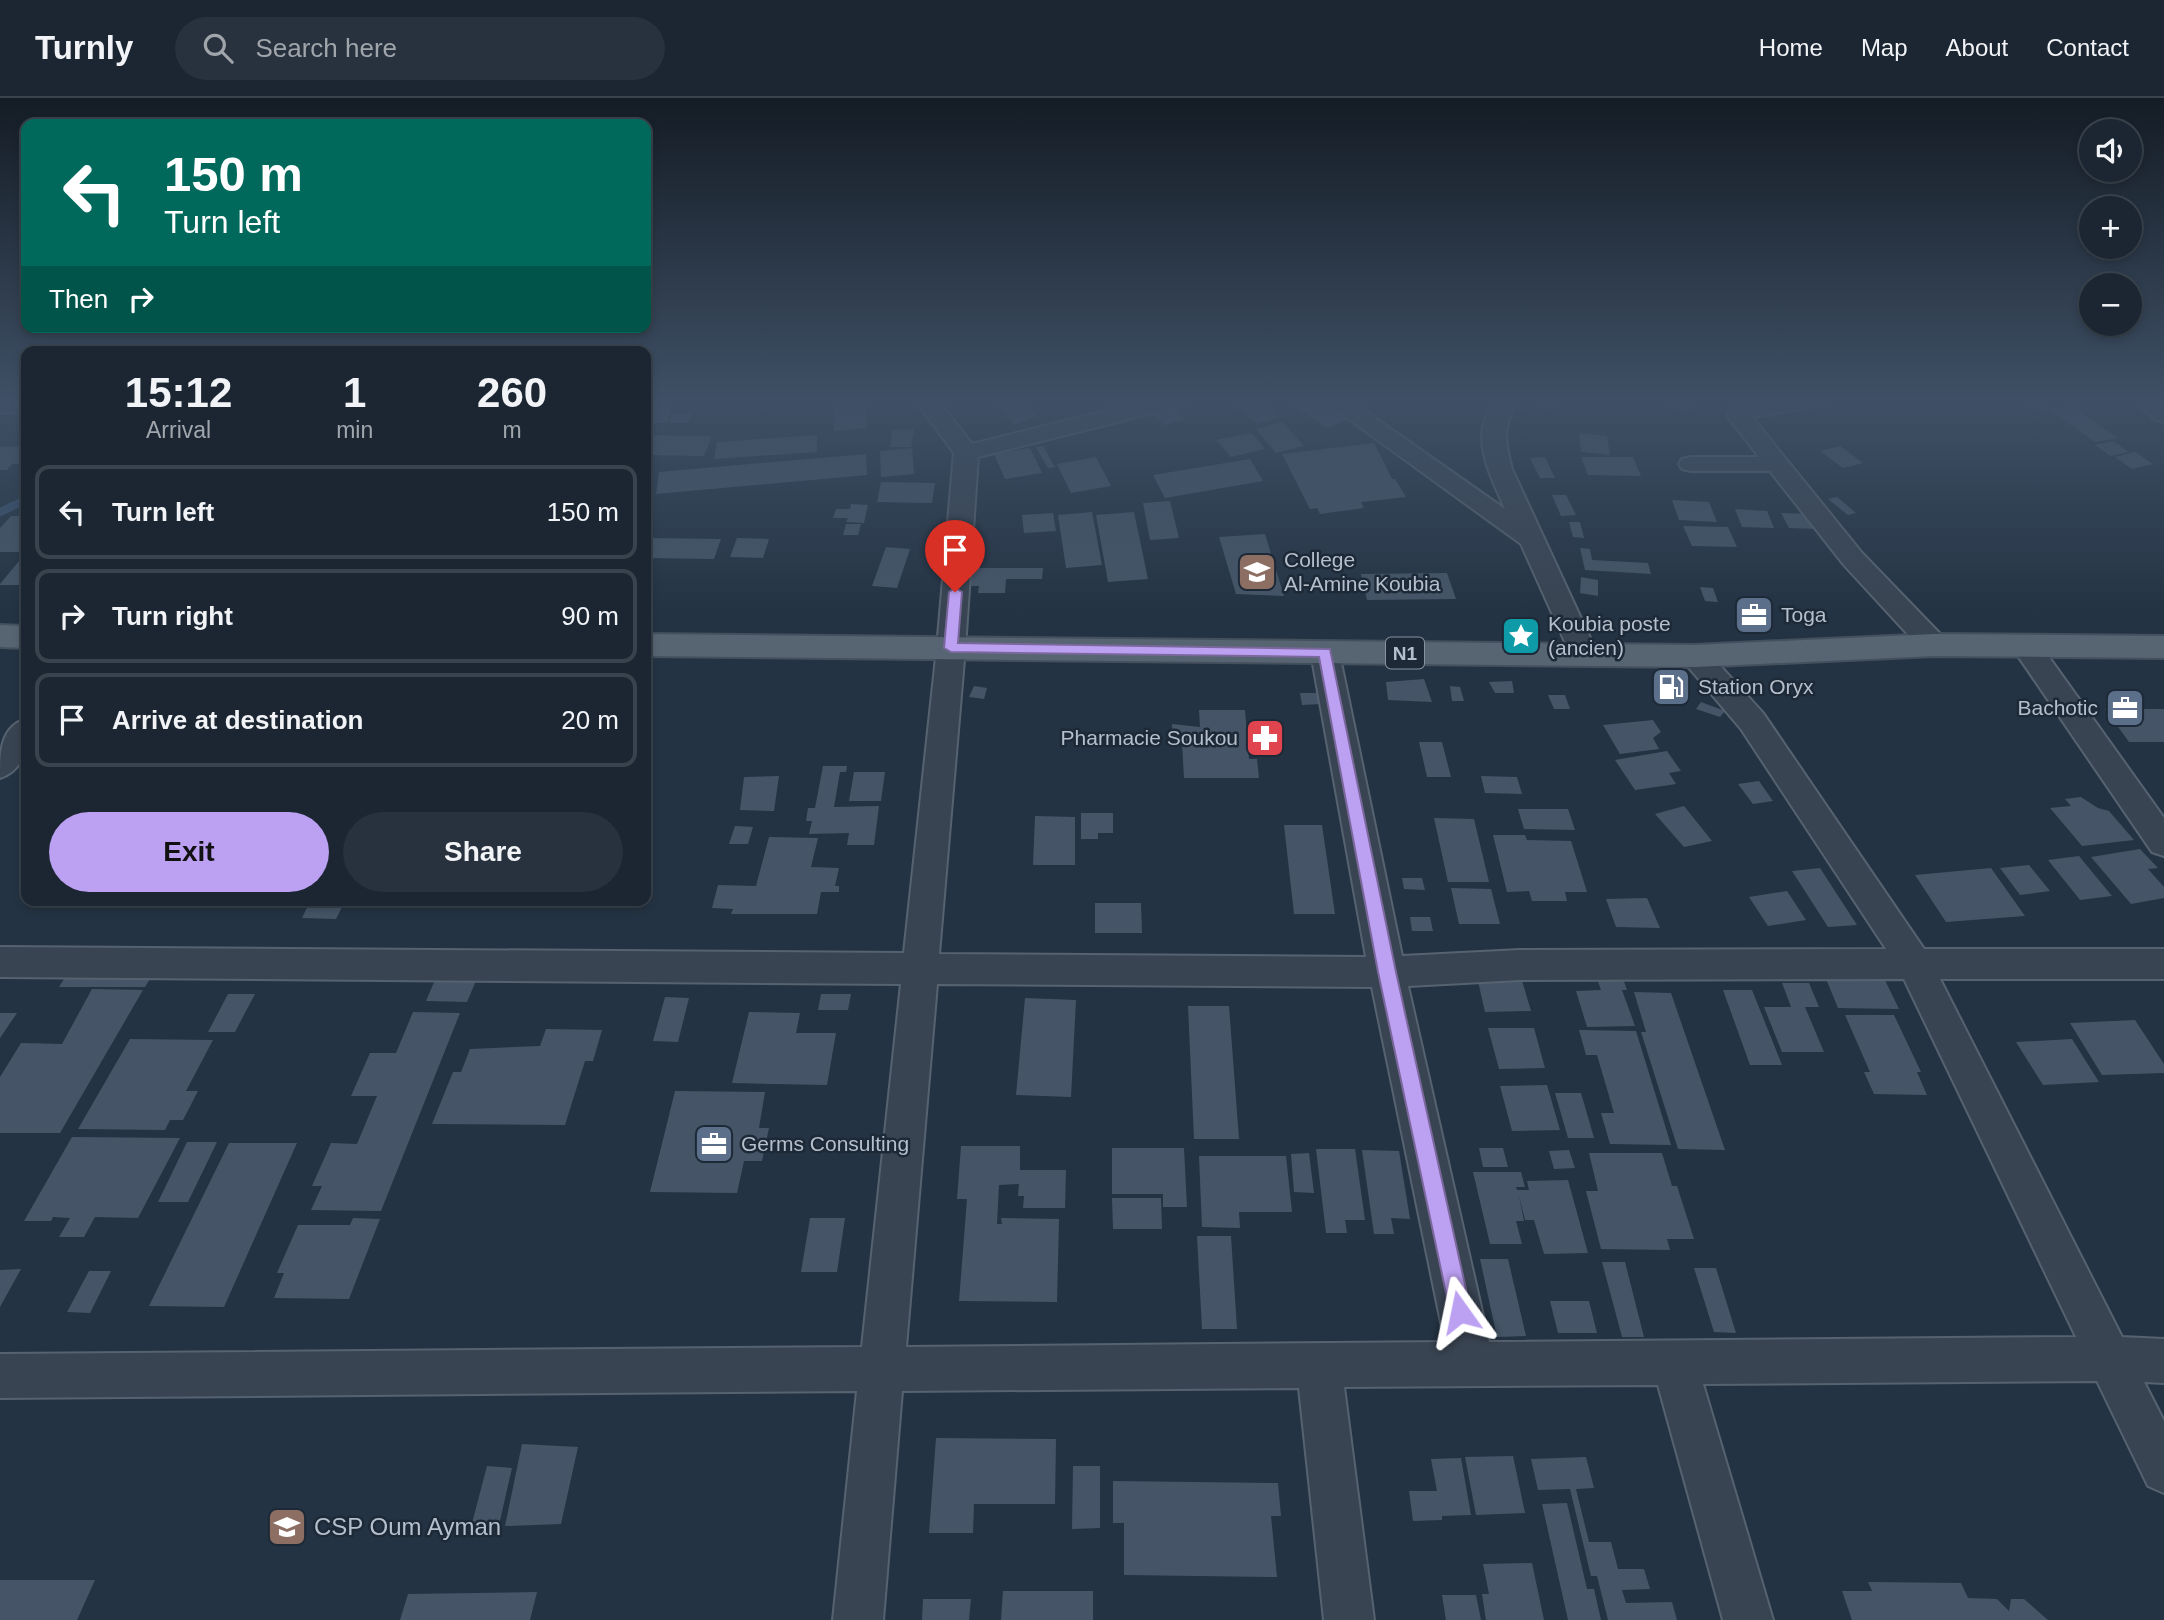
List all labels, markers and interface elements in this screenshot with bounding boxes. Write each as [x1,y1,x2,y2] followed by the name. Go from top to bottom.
[175,17,665,80] search box
[35,29,133,66] text: Turnly
[199,29,237,67] icon: search
[255,33,397,63] text: Search here
[1759,34,1823,61] text: Home
[1861,34,1908,61] text: Map
[1946,34,2008,61] text: About
[2046,34,2129,61] text: Contact
[2079,119,2142,336] map controls
[2079,119,2142,182] button: sound
[49,147,140,238] icon: left
[164,147,303,201] text: 150 m
[2079,196,2142,259] button: +
[164,204,280,240] text: Turn left
[2079,273,2142,336] button: −
[122,280,160,318] icon: right
[49,284,108,314] text: Then
[125,369,232,416] text: 15:12
[343,369,366,416] text: 1
[477,369,547,416] text: 260
[146,417,211,443] text: Arrival
[336,417,373,443] text: min
[503,417,522,443] text: m
[53,493,91,531] icon: left
[112,497,214,527] text: Turn left
[547,497,619,527] text: 150 m
[925,520,985,592] pin
[936,531,974,569] icon: arrive
[1284,548,1441,595] place label: College Al-Amine Koubia
[1236,551,1278,593] school or university icon: College Al-Amine Koubia
[1733,594,1775,636] office icon: Toga
[53,597,91,635] icon: right
[112,601,233,631] text: Turn right
[561,601,619,631] text: 90 m
[1781,603,1827,626] place label: Toga
[1548,612,1671,659] place label: Koubia poste (ancien)
[1500,615,1542,657] place icon: Koubia poste (ancien)
[1386,638,1424,668] road number: N1
[1650,666,1692,708] fuel station icon: Station Oryx
[1698,675,1814,698] place label: Station Oryx
[2104,687,2146,729] office icon: Bachotic
[2017,696,2098,719] place label: Bachotic
[53,701,91,739] icon: arrive
[112,705,363,735] text: Arrive at destination
[561,705,619,735] text: 20 m
[1244,717,1286,759] pharmacy icon: Pharmacie Soukou
[1061,726,1238,749] place label: Pharmacie Soukou
[49,812,329,892] button: Exit
[343,812,623,892] button: Share
[693,1123,735,1165] office icon: Germs Consulting
[741,1132,909,1155] place label: Germs Consulting
[1423,1275,1497,1349] position arrow
[266,1506,308,1548] school or university icon: CSP Oum Ayman
[314,1513,501,1540] place label: CSP Oum Ayman

